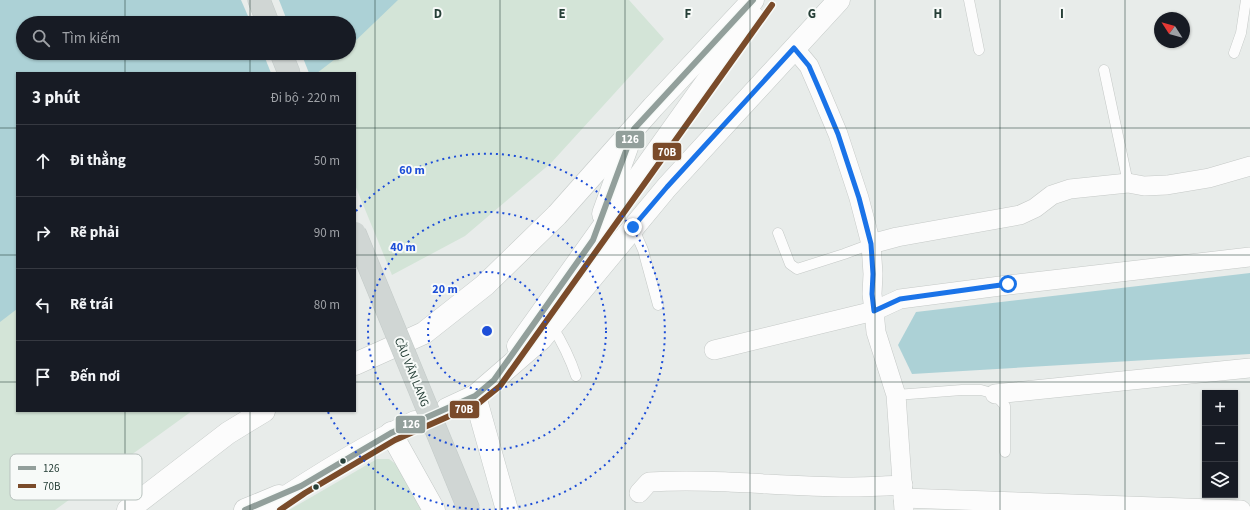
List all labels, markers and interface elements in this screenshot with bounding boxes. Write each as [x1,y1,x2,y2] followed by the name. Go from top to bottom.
[434,5,442,23] text: D
[558,5,566,23] text: E
[685,5,692,23] text: F
[808,5,816,23] text: G
[934,5,942,23] text: H
[1060,5,1064,23] text: I
[1154,12,1190,48] north arrow
[16,16,356,60] search box
[30,27,52,49] icon: search
[62,28,120,49] text: Tìm kiếm
[32,86,80,110] text: 3 phút
[271,89,340,107] text: Đi bộ · 220 m
[615,130,645,149] line badge: 126
[621,132,639,147] text: 126
[652,142,682,161] line badge: 70B
[658,145,676,160] text: 70B
[32,150,54,172] icon: ahead
[70,150,126,171] text: Đi thẳng
[314,152,340,170] text: 50 m
[399,162,425,179] text: 60 m
[624,218,642,236] route end
[32,222,54,244] icon: right
[70,222,119,243] text: Rẽ phải
[314,224,340,242] text: 90 m
[390,239,416,256] text: 40 m
[999,275,1017,293] route start
[432,281,458,298] text: 20 m
[32,294,54,316] icon: left
[70,294,113,315] text: Rẽ trái
[314,296,340,314] text: 80 m
[480,324,494,338] centre of rings
[390,335,433,409] street label: CẦU VĂN LANG
[32,366,54,388] icon: arrive
[70,366,120,387] text: Đến nơi
[1202,390,1238,498] map controls
[1202,390,1238,426] button: +
[449,400,480,419] line badge: 70B
[455,402,473,417] text: 70B
[395,415,426,434] line badge: 126
[402,417,420,432] text: 126
[1202,426,1238,462] button: −
[10,454,142,500] legend
[338,456,348,466] unlabelled marker
[43,461,60,476] text: 126
[1202,462,1238,498] button: layers
[43,479,61,494] text: 70B
[311,482,321,492] unlabelled marker

